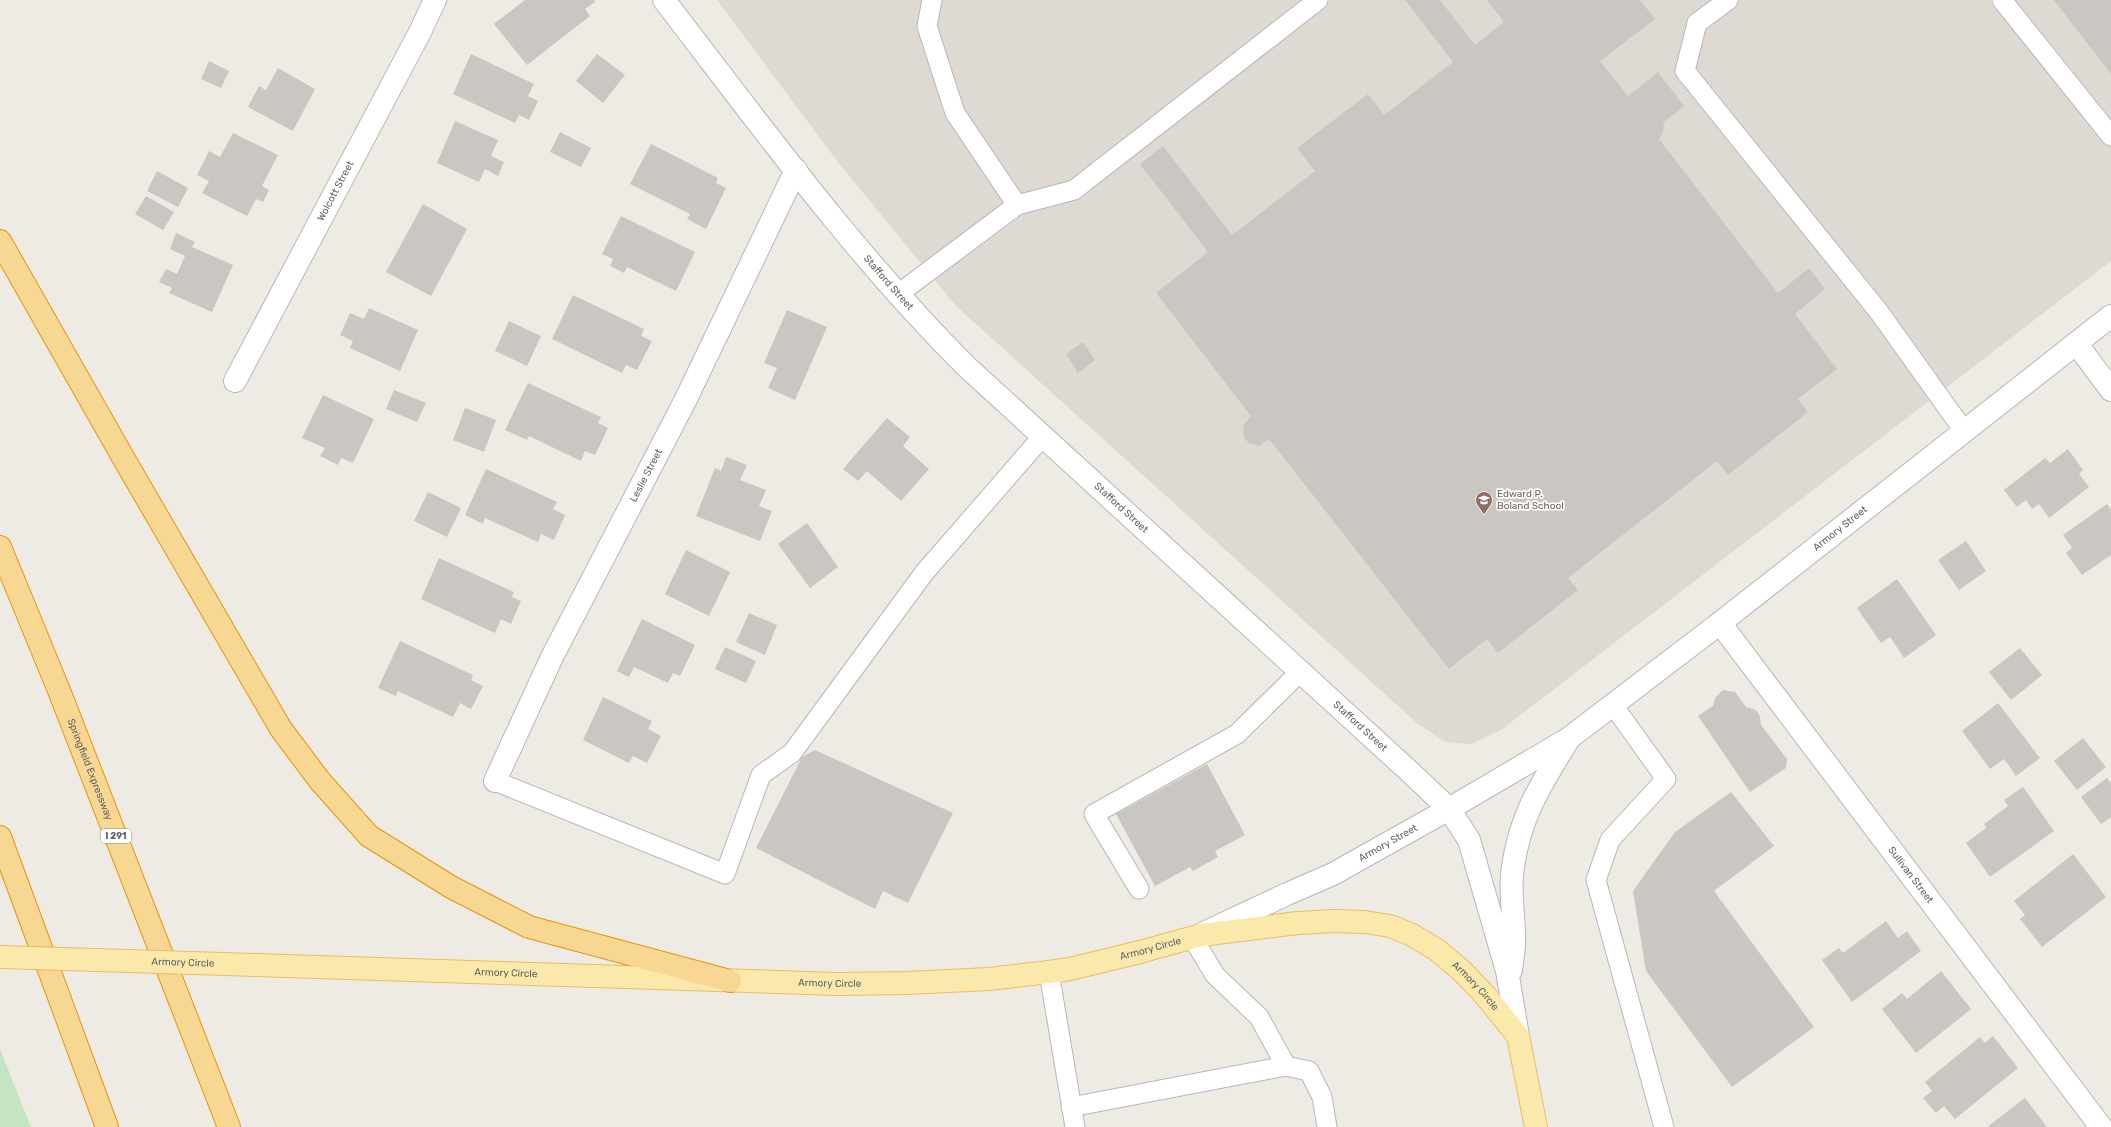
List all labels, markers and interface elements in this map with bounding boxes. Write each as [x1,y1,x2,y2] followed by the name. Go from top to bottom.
[315,159,357,223] street label: Wolcott Street
[861,253,916,313] street label: Stafford Street
[628,447,665,504] street label: Leslie Street
[1091,480,1151,536] street label: Stafford Street
[1497,488,1564,512] place label: Edward P. Boland School
[1474,490,1494,515] school or university icon: Edward P. Boland School
[1811,504,1870,554] street label: Armory Street
[1331,699,1390,754] street label: Stafford Street
[65,717,115,823] street label: Springfield Expressway
[1357,822,1420,864] street label: Armory Street
[101,829,131,843] road number: I 291
[1885,844,1936,906] street label: Sullivan Street
[1119,935,1183,963] street label: Armory Circle
[151,956,215,970] street label: Armory Circle
[1449,959,1501,1013] street label: Armory Circle
[474,966,538,980] street label: Armory Circle
[798,977,862,990] street label: Armory Circle

